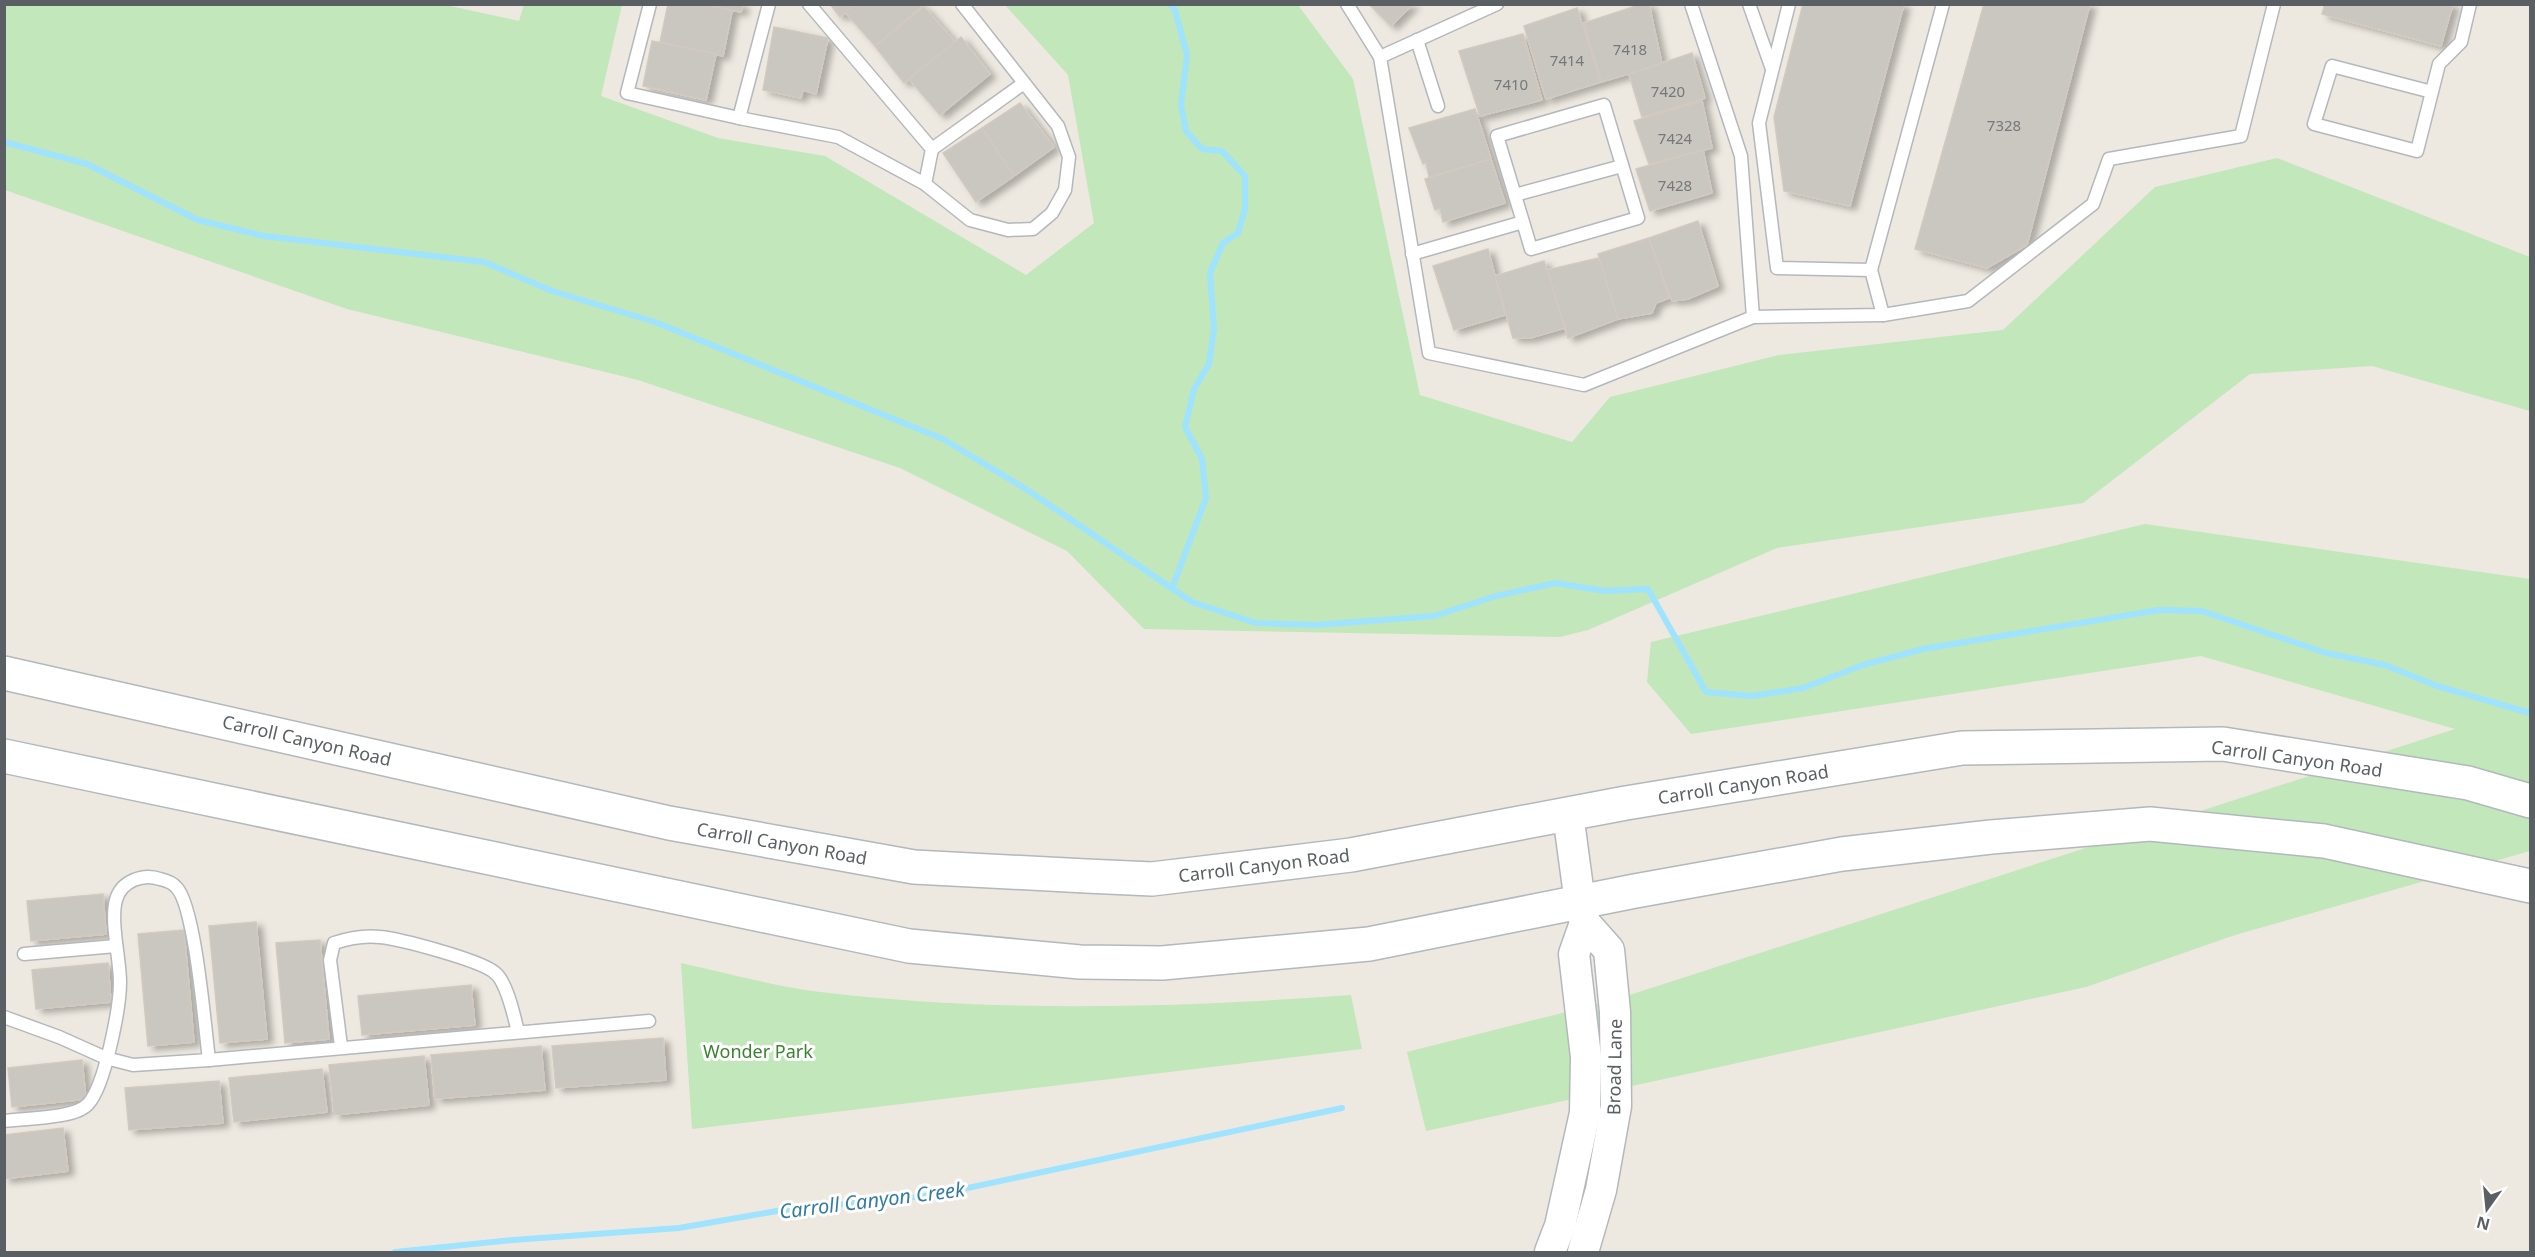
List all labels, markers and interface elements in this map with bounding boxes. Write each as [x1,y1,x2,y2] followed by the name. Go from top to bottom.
[1613,39,1647,59] house number: 7418
[1550,50,1585,70] house number: 7414
[1494,74,1528,94] house number: 7410
[1651,81,1685,101] house number: 7420
[1987,115,2021,135] house number: 7328
[1658,128,1693,148] house number: 7424
[1658,175,1692,195] house number: 7428
[220,709,394,771] street label: Carroll Canyon Road
[2210,734,2384,782] street label: Carroll Canyon Road
[1656,759,1830,809] street label: Carroll Canyon Road
[695,816,869,870] street label: Carroll Canyon Road
[1177,843,1351,887] street label: Carroll Canyon Road
[1601,1019,1627,1115] street label: Broad Lane
[703,1039,813,1063] park label: Wonder Park
[778,1175,967,1225] water label: Carroll Canyon Creek
[2457,1179,2517,1239] north arrow
[2474,1211,2492,1236] text: N

